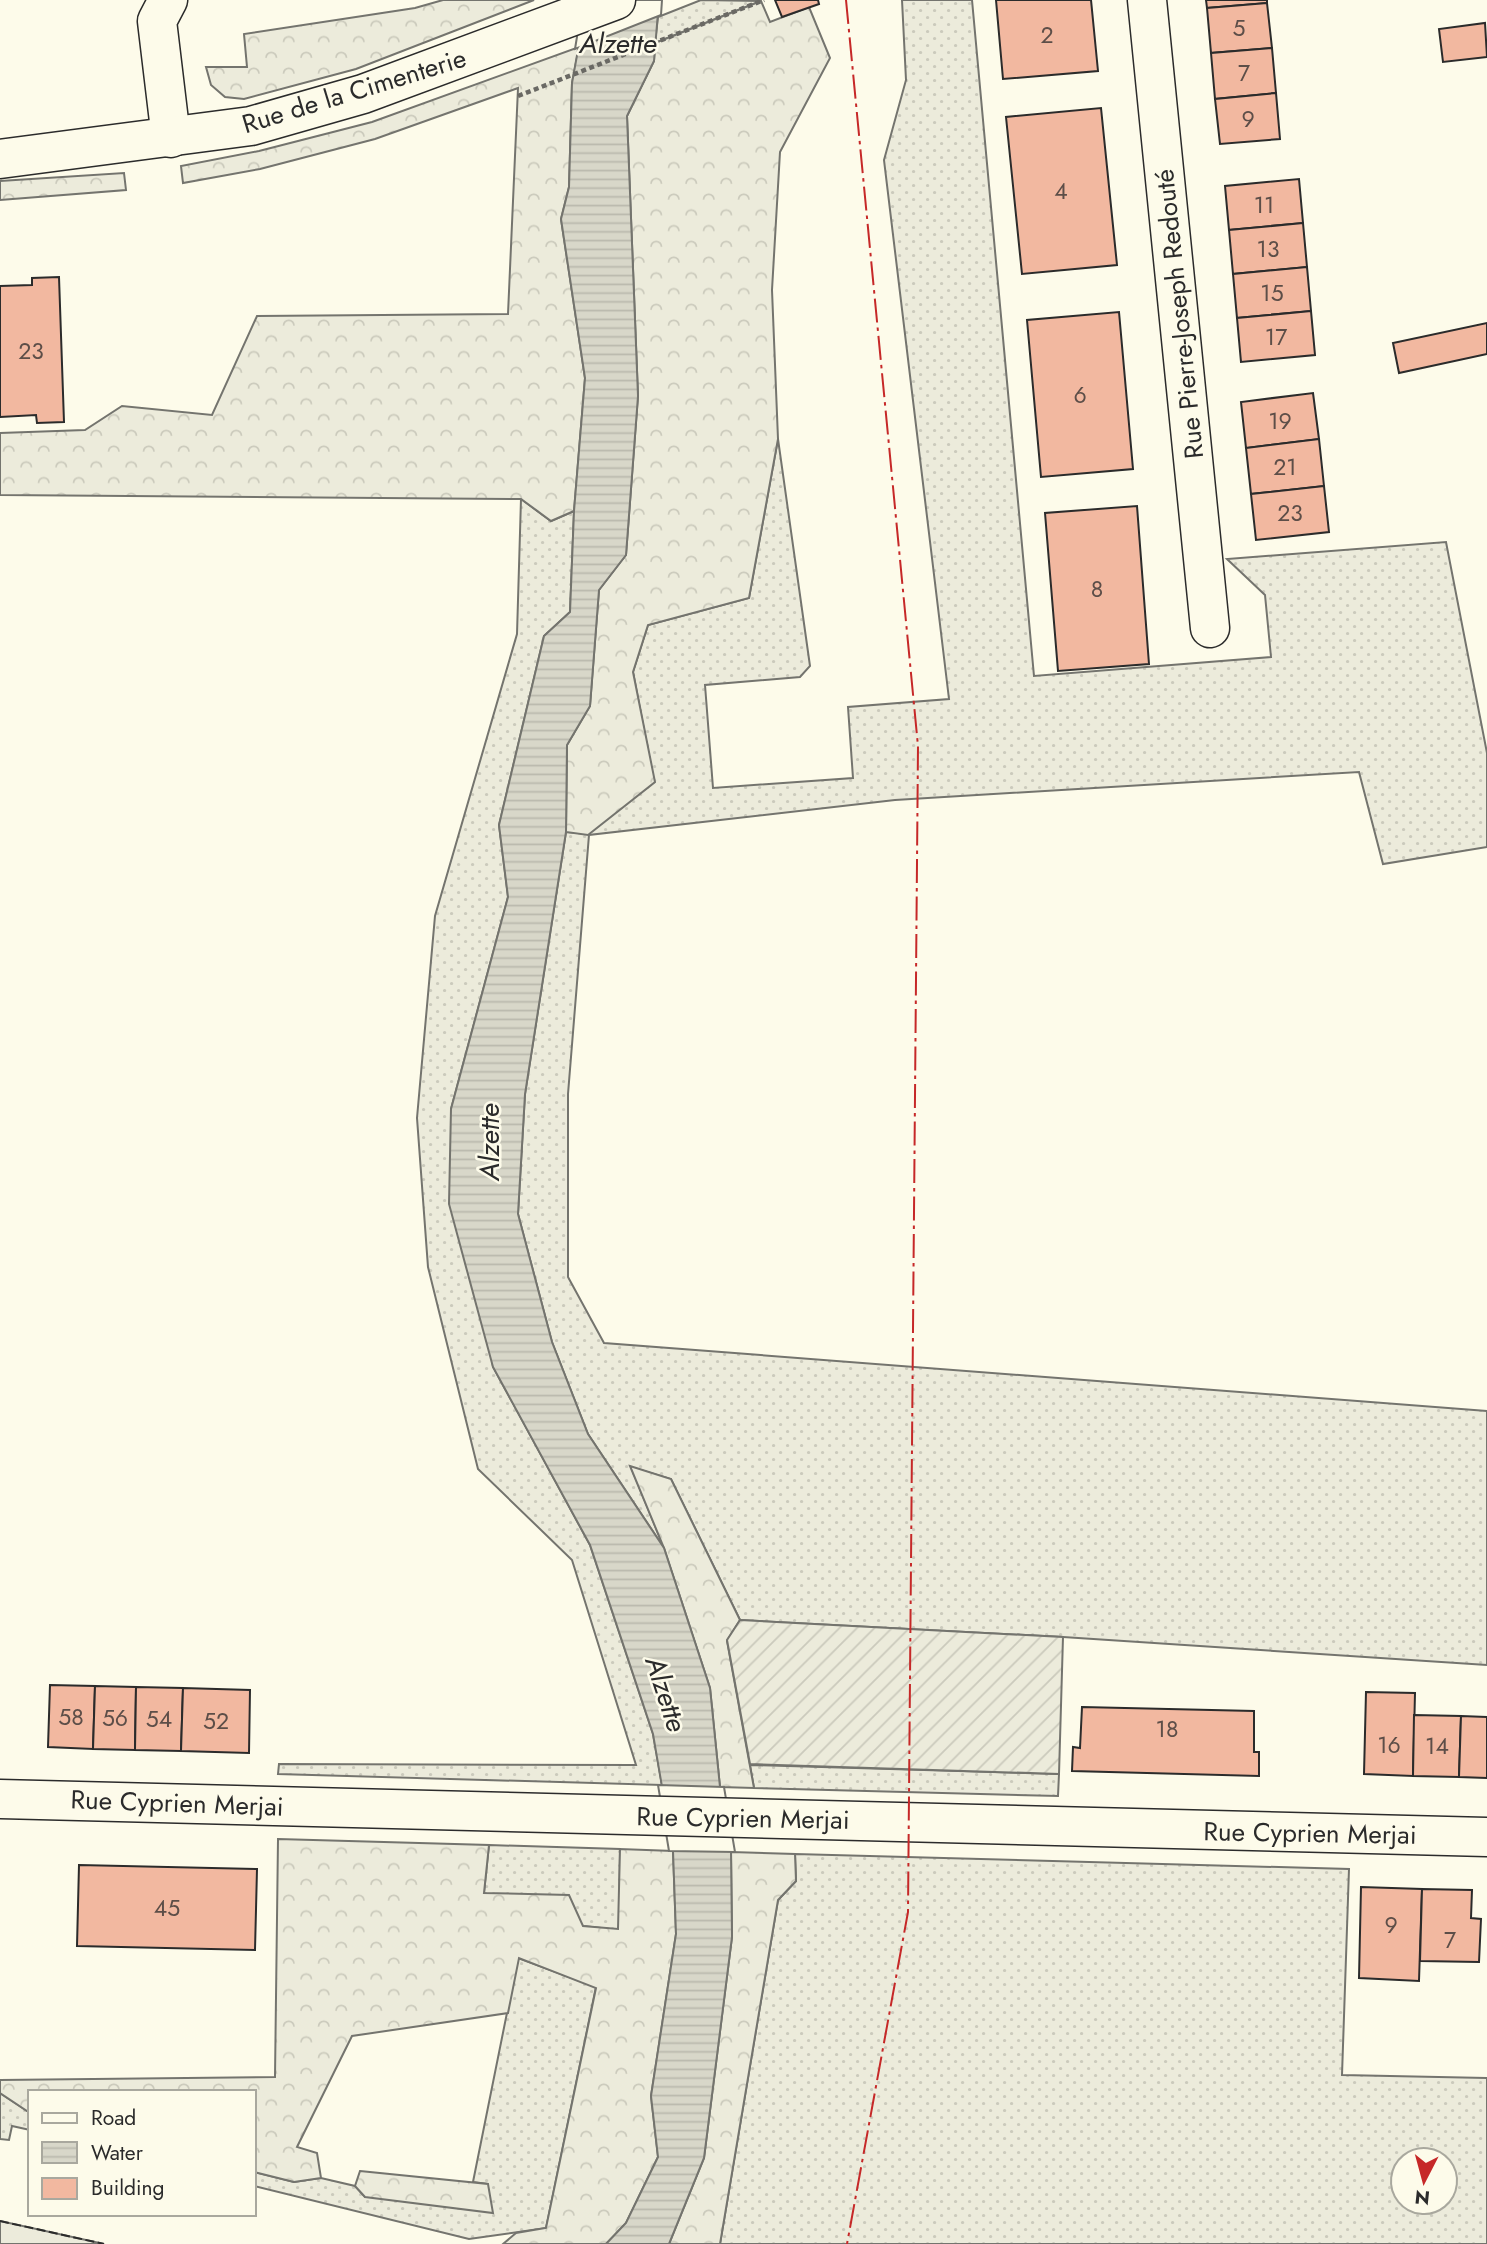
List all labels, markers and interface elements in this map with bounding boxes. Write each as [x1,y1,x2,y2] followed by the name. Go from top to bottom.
[1233,11,1246,45] house number: 5
[1040,18,1054,52] house number: 2
[578,23,657,64] water label: Alzette
[237,39,471,143] street label: Rue de la Cimenterie
[1238,56,1250,90] house number: 7
[1241,102,1255,136] house number: 9
[1145,167,1213,461] street label: Rue Pierre-Joseph Redouté
[1054,174,1068,208] house number: 4
[1254,188,1274,222] house number: 11
[1257,232,1279,266] house number: 13
[1260,276,1284,310] house number: 15
[1265,320,1287,354] house number: 17
[18,334,44,368] house number: 23
[1073,378,1087,412] house number: 6
[1268,404,1292,438] house number: 19
[1273,450,1297,484] house number: 21
[1277,496,1303,530] house number: 23
[1091,572,1103,606] house number: 8
[469,1103,510,1182] water label: Alzette
[634,1650,697,1737] water label: Alzette
[58,1700,84,1734] house number: 58
[102,1701,128,1735] house number: 56
[146,1702,172,1736] house number: 54
[203,1704,229,1738] house number: 52
[1156,1712,1178,1746] house number: 18
[1377,1728,1401,1762] house number: 16
[1425,1729,1449,1763] house number: 14
[70,1780,284,1826] street label: Rue Cyprien Merjai
[636,1797,850,1839] street label: Rue Cyprien Merjai
[1203,1812,1417,1854] street label: Rue Cyprien Merjai
[154,1891,180,1925] house number: 45
[1384,1908,1398,1942] house number: 9
[1444,1923,1456,1957] house number: 7
[28,2090,256,2216] legend
[91,2103,136,2133] text: Road
[91,2138,144,2168] text: Water
[1389,2146,1459,2216] north arrow
[91,2173,164,2203] text: Building
[1413,2183,1431,2212] text: N

